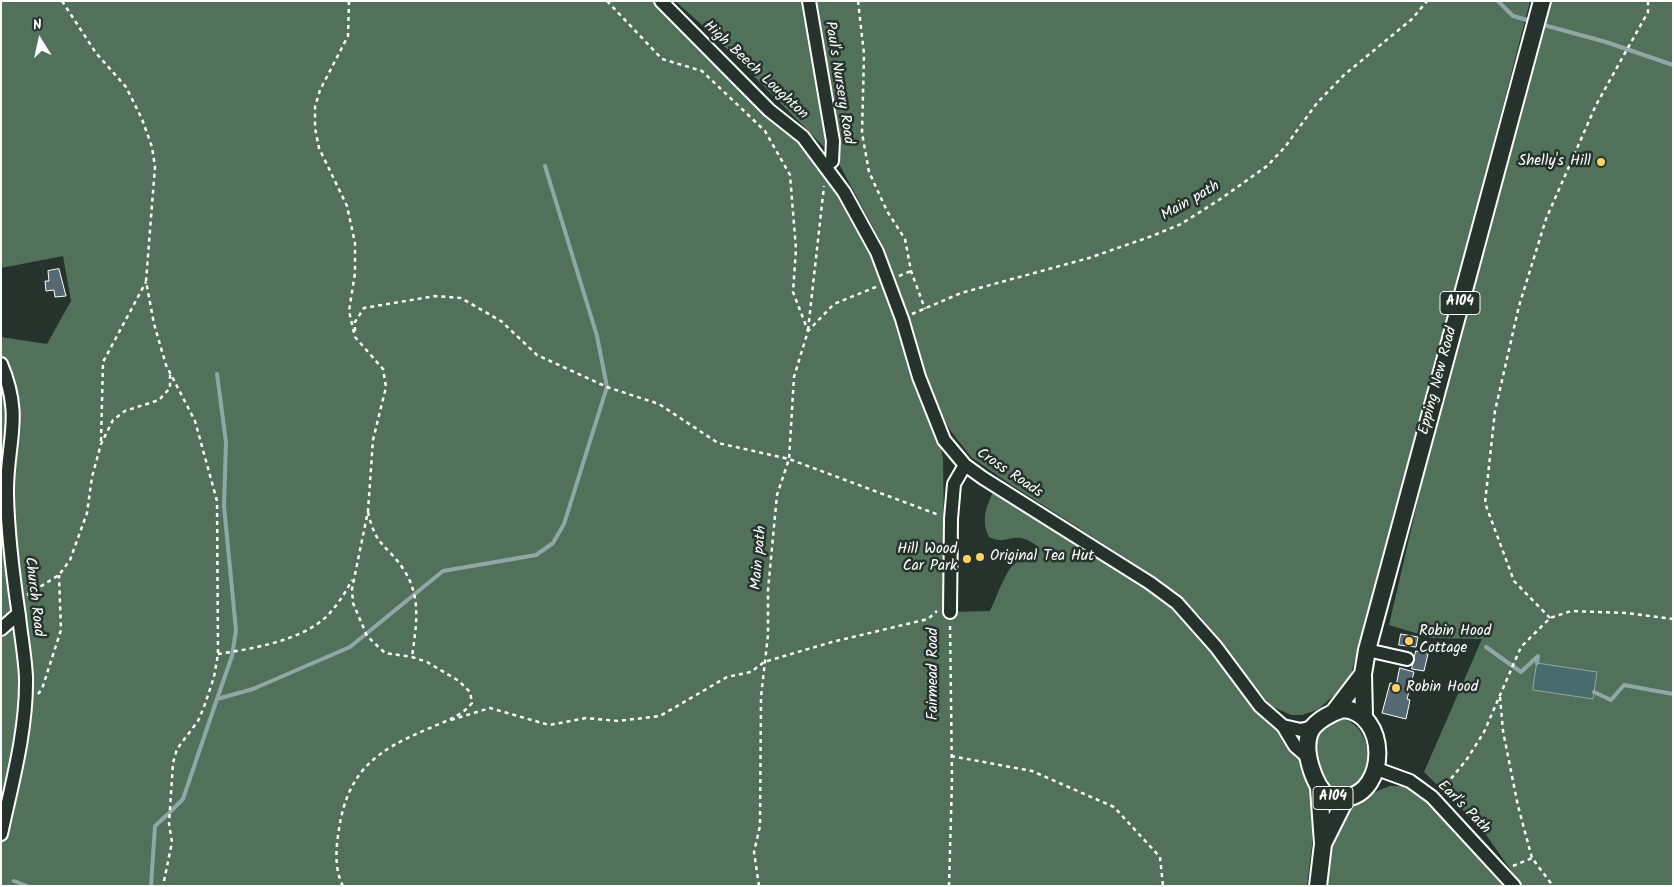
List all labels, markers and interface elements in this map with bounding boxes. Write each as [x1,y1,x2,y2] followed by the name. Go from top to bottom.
[31,14,44,37] text: N
[15,15,65,65] north arrow
[699,18,811,124] street label: High Beech Loughton
[819,20,857,146] street label: Paul's Nursery Road
[1518,153,1591,171] place label: Shelly's Hill
[1595,156,1607,168] marker: Shelly's Hill
[1159,178,1223,226] street label: Main path
[1440,292,1480,314] road number: A104
[1416,325,1462,437] street label: Epping New Road
[972,445,1046,503] street label: Cross Roads
[748,525,772,591] street label: Main path
[897,541,957,576] place label: Hill Wood Car Park
[990,548,1094,566] place label: Original Tea Hut
[974,551,986,563] marker: Original Tea Hut
[961,553,973,565] marker: Hill Wood Car Park
[19,556,47,638] street label: Church Road
[1419,623,1491,658] place label: Robin Hood Cottage
[925,628,943,720] street label: Fairmead Road
[1403,635,1415,647] marker: Robin Hood Cottage
[1406,679,1478,697] place label: Robin Hood
[1390,682,1402,694] marker: Robin Hood
[1433,778,1493,838] street label: Earl's Path
[1313,786,1353,810] road number: A104

